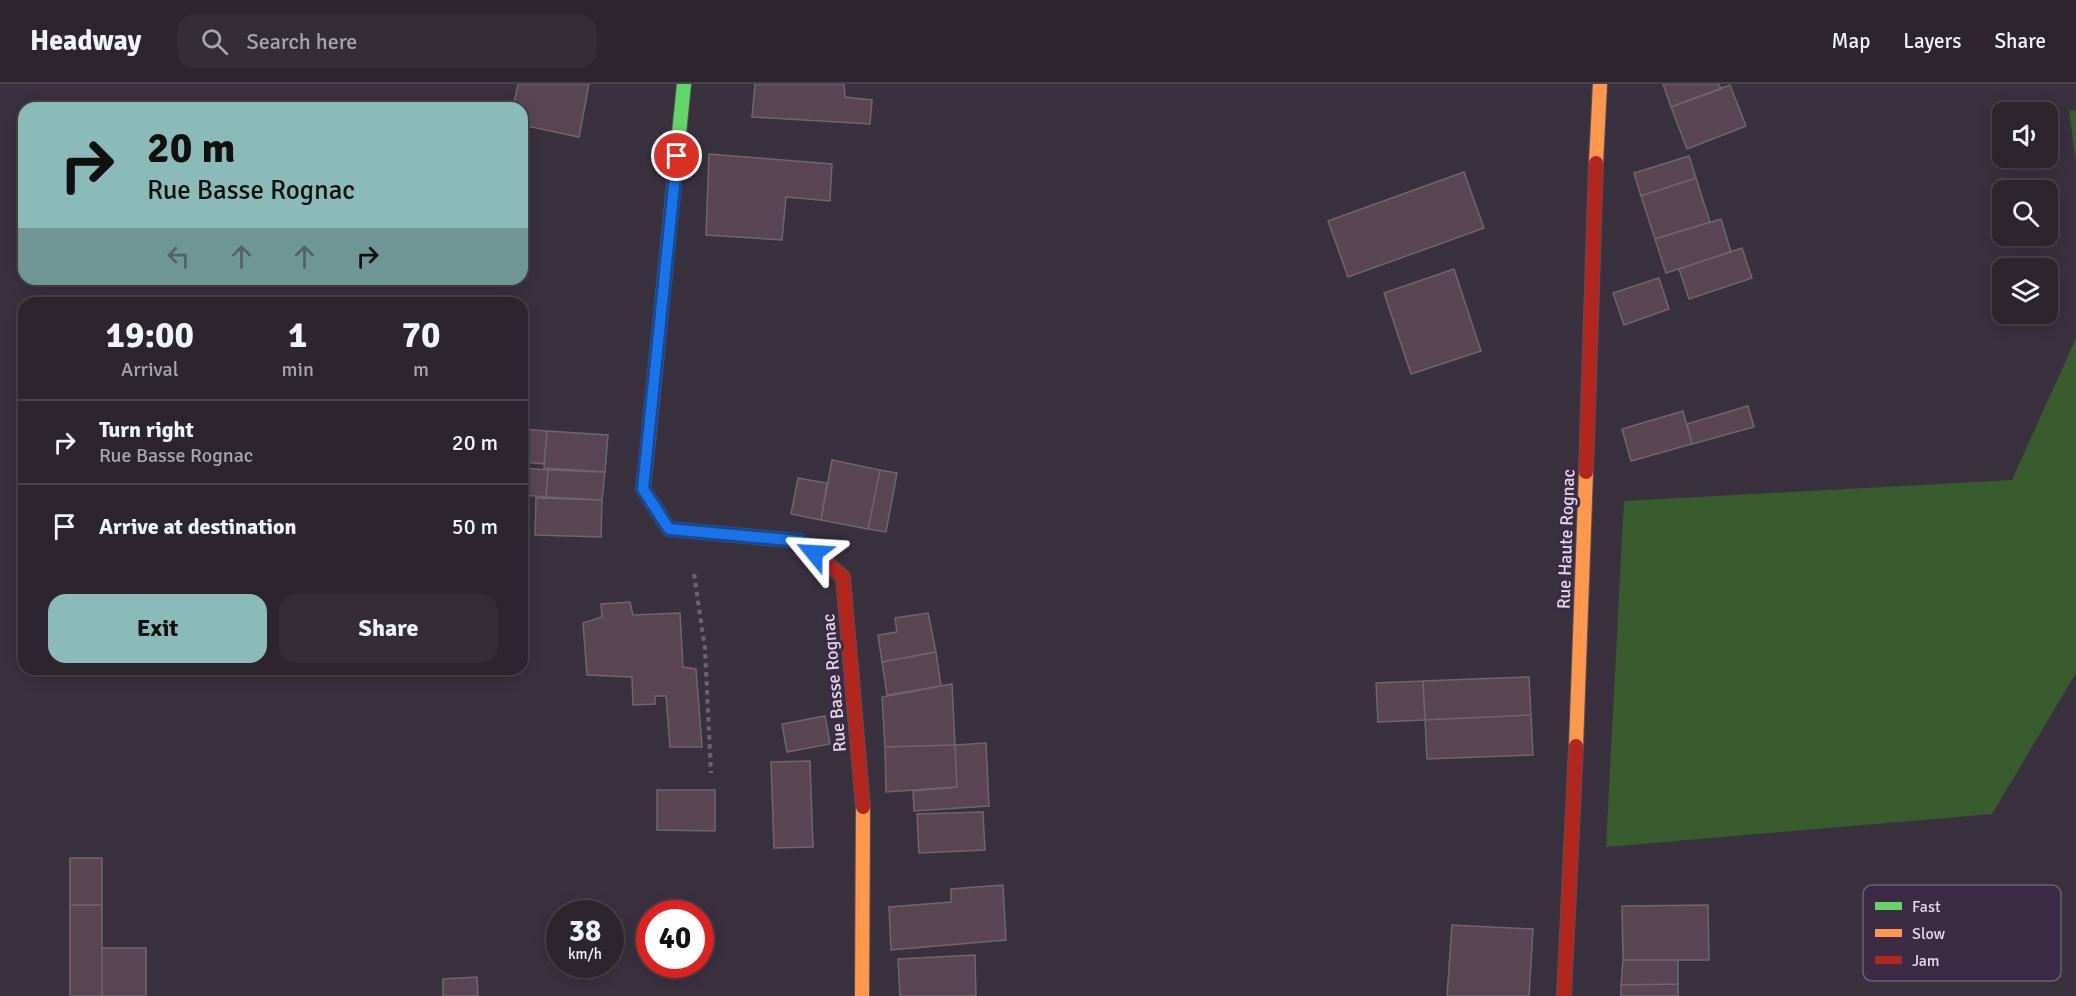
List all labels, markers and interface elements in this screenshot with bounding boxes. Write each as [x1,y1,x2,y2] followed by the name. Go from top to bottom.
[177,14,597,68] search box
[30,24,141,58] text: Headway
[198,25,231,58] icon: search
[246,28,357,55] text: Search here
[1832,28,1870,54] text: Map
[1903,28,1961,54] text: Layers
[1994,28,2046,54] text: Share
[1992,102,2058,324] map controls
[1992,102,2058,168] button: sound
[147,123,236,174] text: 20 m
[48,126,126,204] icon: right
[651,130,702,181] pin
[660,139,693,172] icon: arrive
[147,174,355,207] text: Rue Basse Rognac
[1992,180,2058,246] button: search
[162,240,195,273] icon: left
[225,240,258,273] icon: ahead
[288,240,321,273] icon: ahead
[351,240,384,273] icon: right
[1992,258,2058,324] button: layers
[106,313,194,358] text: 19:00
[288,313,307,358] text: 1
[401,313,440,358] text: 70
[121,357,179,382] text: Arrival
[282,357,314,382] text: min
[413,357,429,382] text: m
[99,416,194,443] text: Turn right
[48,426,81,459] icon: right
[452,429,498,456] text: 20 m
[99,443,253,468] text: Rue Basse Rognac
[1553,469,1579,609] street label: Rue Haute Rognac
[48,510,81,543] icon: arrive
[99,513,296,540] text: Arrive at destination
[452,513,498,540] text: 50 m
[782,521,846,585] position arrow
[48,594,267,663] button: Exit
[279,594,498,663] button: Share
[817,613,851,753] street label: Rue Basse Rognac
[1863,885,2061,981] legend
[1912,897,1941,917] text: Fast
[636,900,714,978] speed limit sign: 40
[569,913,601,950] text: 38
[1912,924,1946,944] text: Slow
[568,945,602,963] text: km/h
[1912,951,1940,971] text: Jam

